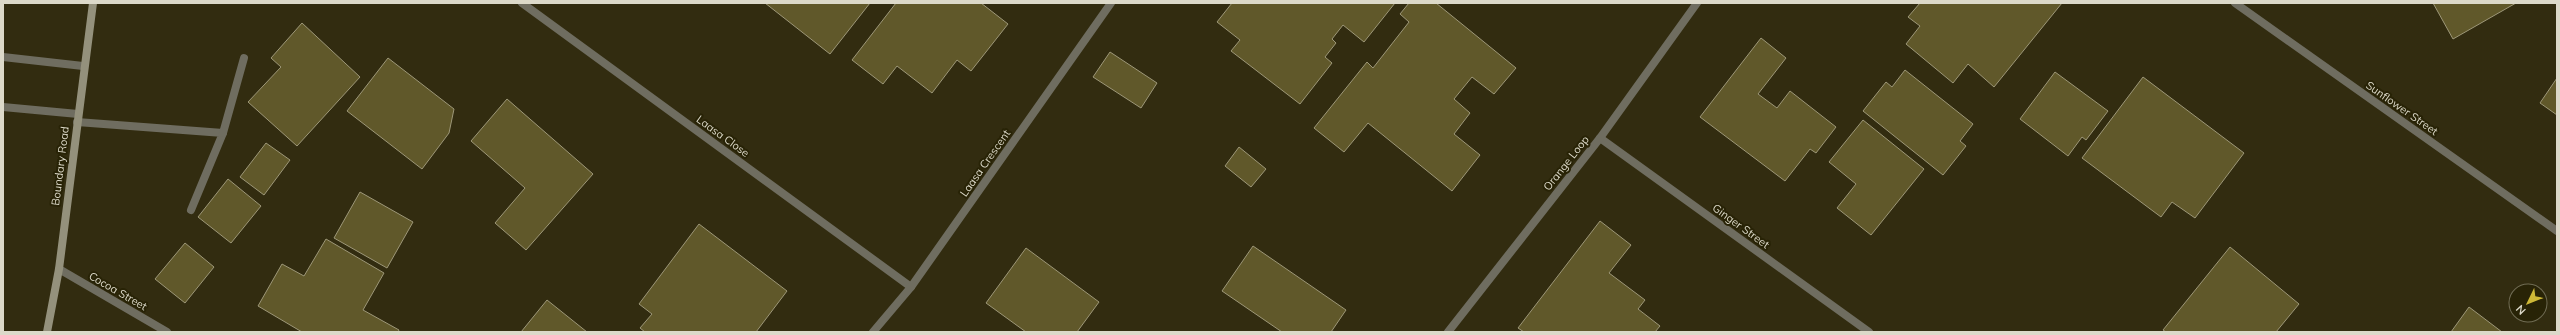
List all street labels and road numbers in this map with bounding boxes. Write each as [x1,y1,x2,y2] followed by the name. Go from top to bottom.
[2363,78,2441,138] street label: Sunflower Street
[694,112,752,160] street label: Laasa Close
[48,126,72,206] street label: Boundary Road
[957,127,1013,199] street label: Laasa Crescent
[1540,132,1592,193] street label: Orange Loop
[1710,201,1772,251] street label: Ginger Street
[86,269,150,313] street label: Cocoa Street

